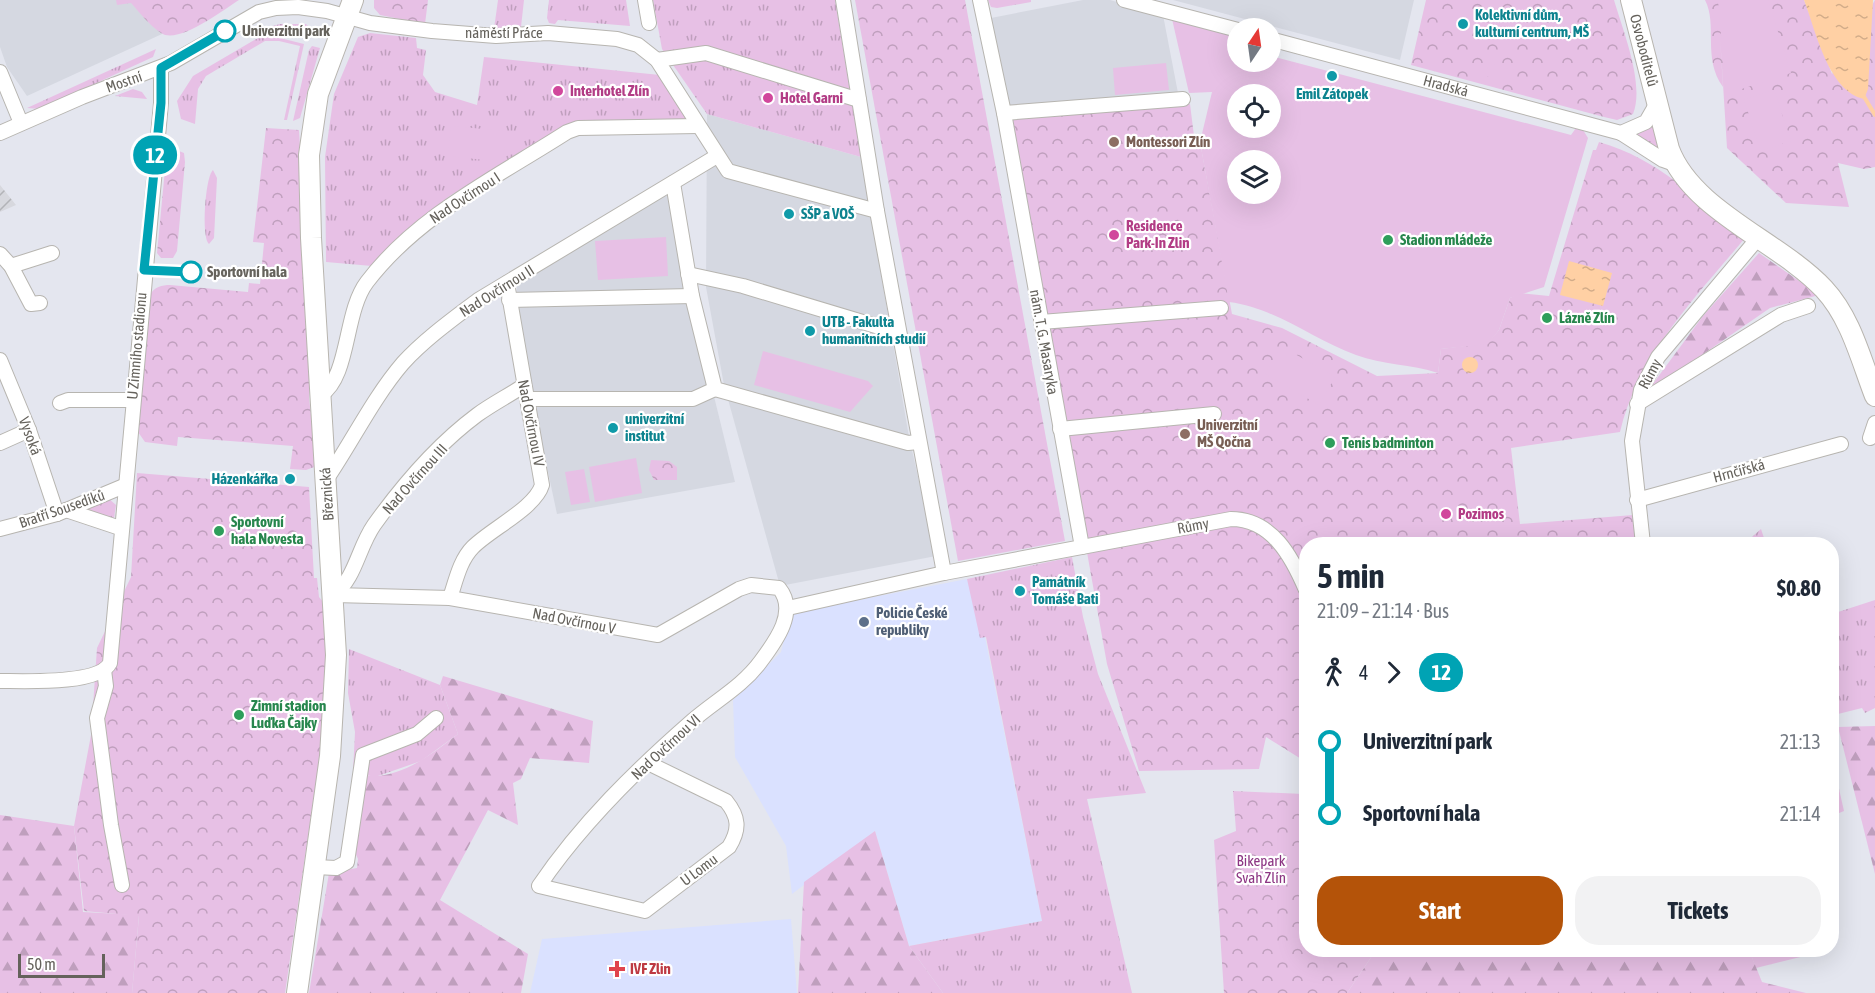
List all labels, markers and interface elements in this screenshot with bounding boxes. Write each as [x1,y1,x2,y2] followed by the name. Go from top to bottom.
[1475,6,1590,40] place label: Kolektivní dům, kulturní centrum, MŠ
[1627,12,1662,88] street label: Osvoboditelů
[1456,17,1470,31] marker: Kolektivní dům, kulturní centrum, MŠ
[1227,18,1281,72] north arrow
[1227,18,1281,204] map controls
[214,20,236,42] marker: Univerzitní park
[242,22,330,39] place label: Univerzitní park
[465,24,543,41] street label: náměstí Práce
[103,67,145,96] street label: Mostní
[1325,69,1339,83] marker: Emil Zátopek
[1422,71,1470,100] street label: Hradská
[570,82,649,99] place label: Interhotel Zlín
[551,84,565,98] marker: Interhotel Zlín
[1227,84,1281,138] button: locate
[1296,85,1368,102] place label: Emil Zátopek
[780,89,843,106] place label: Hotel Garni
[761,91,775,105] marker: Hotel Garni
[1126,133,1210,150] place label: Montessori Zlín
[1107,135,1121,149] marker: Montessori Zlín
[128,136,182,174] line badge: 12
[145,143,165,167] text: 12
[1227,150,1281,204] button: layers
[426,168,503,227] street label: Nad Ovčírnou I
[801,205,855,222] place label: SŠP a VOŠ
[782,207,796,221] marker: SŠP a VOŠ
[1126,217,1189,251] place label: Residence Park-In Zlin
[1107,228,1121,242] marker: Residence Park-In Zlin
[1400,231,1492,248] place label: Stadion mládeže
[1381,233,1395,247] marker: Stadion mládeže
[180,261,202,283] marker: Sportovní hala
[456,261,537,320] street label: Nad Ovčírnou II
[207,263,287,280] place label: Sportovní hala
[1027,288,1062,396] street label: nám. T. G. Masaryka
[123,292,150,400] street label: U Zimního stadionu
[1559,309,1615,326] place label: Lázně Zlín
[1540,311,1554,325] marker: Lázně Zlín
[822,313,926,347] place label: UTB - Fakulta humanitních studií
[803,324,817,338] marker: UTB - Fakulta humanitních studií
[1635,356,1665,392] street label: Růmy
[515,378,548,468] street label: Nad Ovčírnou IV
[625,410,685,444] place label: univerzitní institut
[16,414,45,457] street label: Vysoká
[1197,416,1258,450] place label: Univerzitní MŠ Qočna
[606,421,620,435] marker: univerzitní institut
[1178,427,1192,441] marker: Univerzitní MŠ Qočna
[1342,434,1434,451] place label: Tenis badminton
[1323,436,1337,450] marker: Tenis badminton
[379,440,450,517] street label: Nad Ovčírnou III
[1711,455,1767,486] street label: Hrnčířská
[316,467,337,521] street label: Březnická
[211,470,278,487] place label: Házenkářka
[283,472,297,486] marker: Házenkářka
[17,486,107,531] street label: Bratří Sousedíků
[1458,505,1505,522] place label: Pozimos
[1439,507,1453,521] marker: Pozimos
[231,513,303,547] place label: Sportovní hala Novesta
[1176,514,1210,537] street label: Růmy
[212,524,226,538] marker: Sportovní hala Novesta
[1317,557,1384,595] text: 5 min
[1032,573,1099,607] place label: Památník Tomáše Bati
[1777,575,1821,601] text: $0.80
[1013,584,1027,598] marker: Památník Tomáše Bati
[1317,599,1449,622] text: 21:09 – 21:14 · Bus
[531,604,618,637] street label: Nad Ovčírnou V
[876,604,948,638] place label: Policie České republiky
[857,615,871,629] marker: Policie České republiky
[1317,656,1350,689] icon: walk
[1377,656,1410,689] icon: forward
[1431,660,1451,684] text: 12
[1359,661,1368,684] text: 4
[251,697,326,731] place label: Zimní stadion Luďka Čajky
[232,708,246,722] marker: Zimní stadion Luďka Čajky
[628,710,704,783] street label: Nad Ovčírnou VI
[1363,728,1492,754] text: Univerzitní park
[1780,730,1821,753] text: 21:13
[1363,800,1480,826] text: Sportovní hala
[1780,802,1821,825] text: 21:14
[677,850,721,889] street label: U Lomu
[1236,852,1286,886] park label: Bikepark Svah Zlín
[1317,876,1563,945] button: Start
[1575,876,1821,945] button: Tickets
[18,951,105,978] scale bar
[27,955,56,973] text: 50 m
[608,960,626,978] marker: IVF Zlin
[630,960,671,977] place label: IVF Zlin

